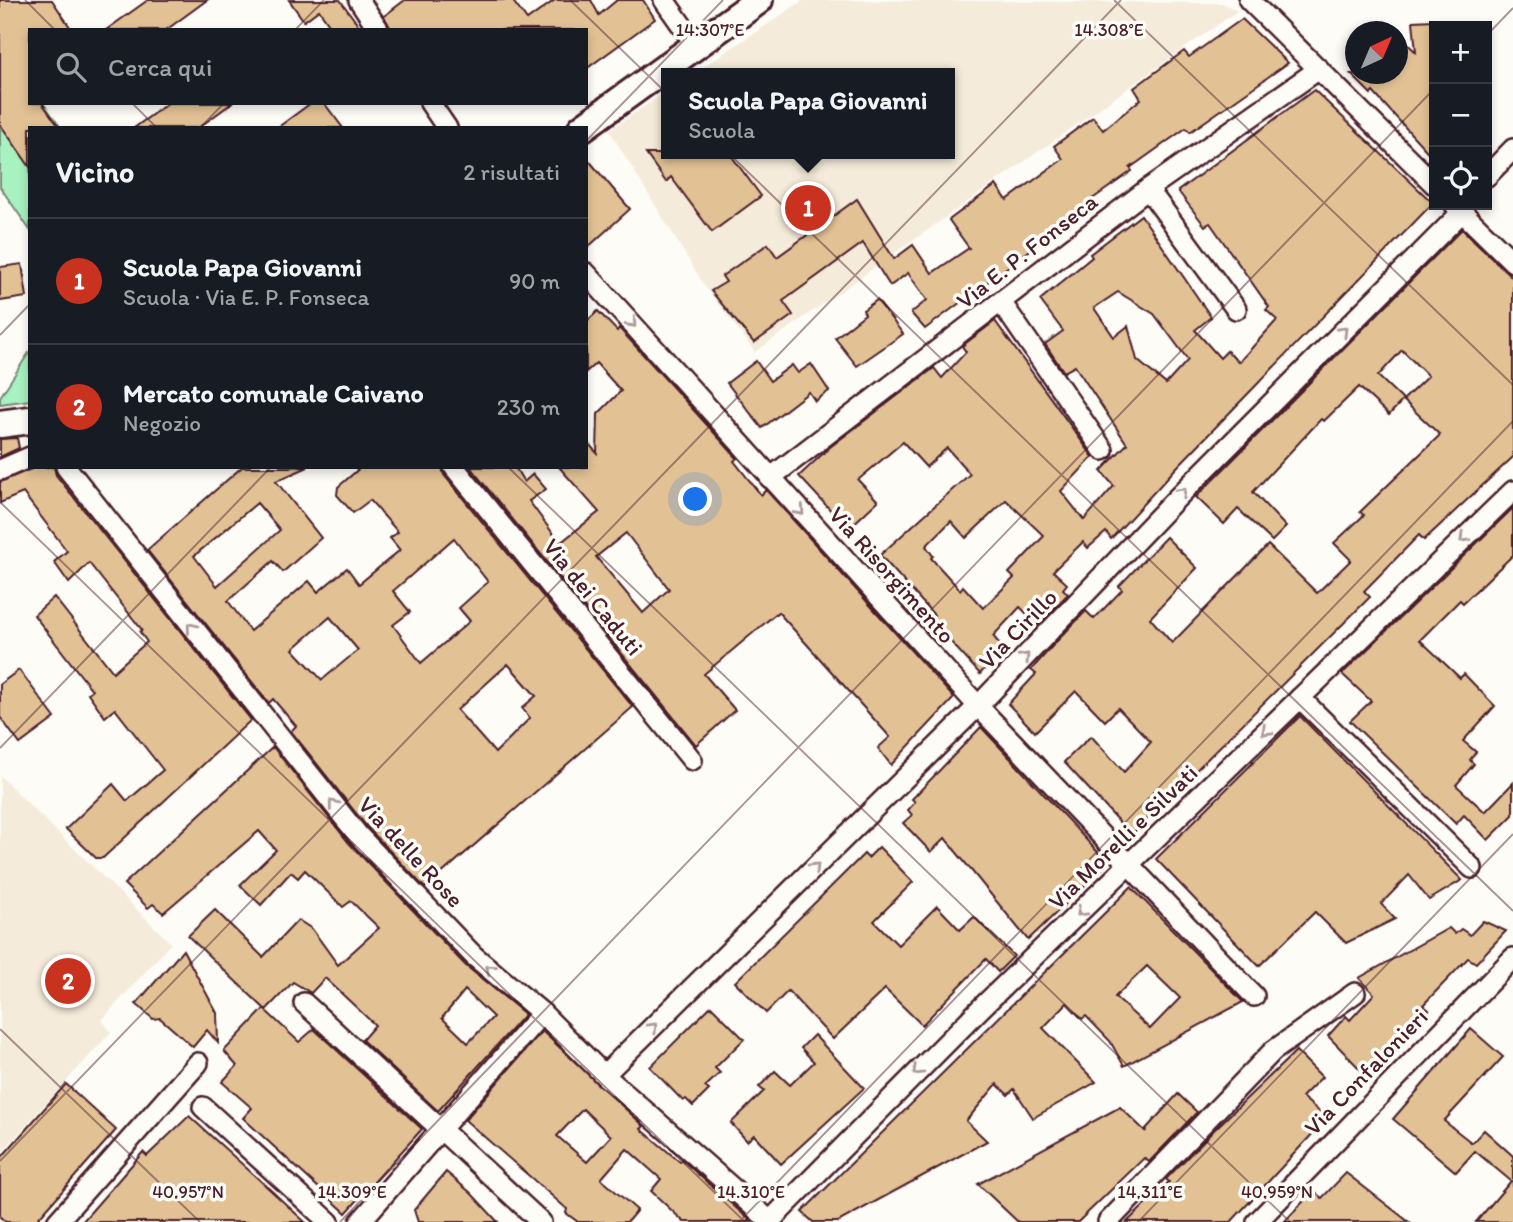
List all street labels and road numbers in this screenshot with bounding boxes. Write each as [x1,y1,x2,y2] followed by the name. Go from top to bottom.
[950,186,1103,315] street label: Via E. P. Fonseca
[823,500,962,649] street label: Via Risorgimento
[537,532,649,661] street label: Via dei Caduti
[972,582,1063,675] street label: Via Cirillo
[1042,758,1203,915] street label: Via Morelli e Silvati
[352,790,470,913] street label: Via delle Rose
[1298,1002,1434,1141] street label: Via Confalonieri

